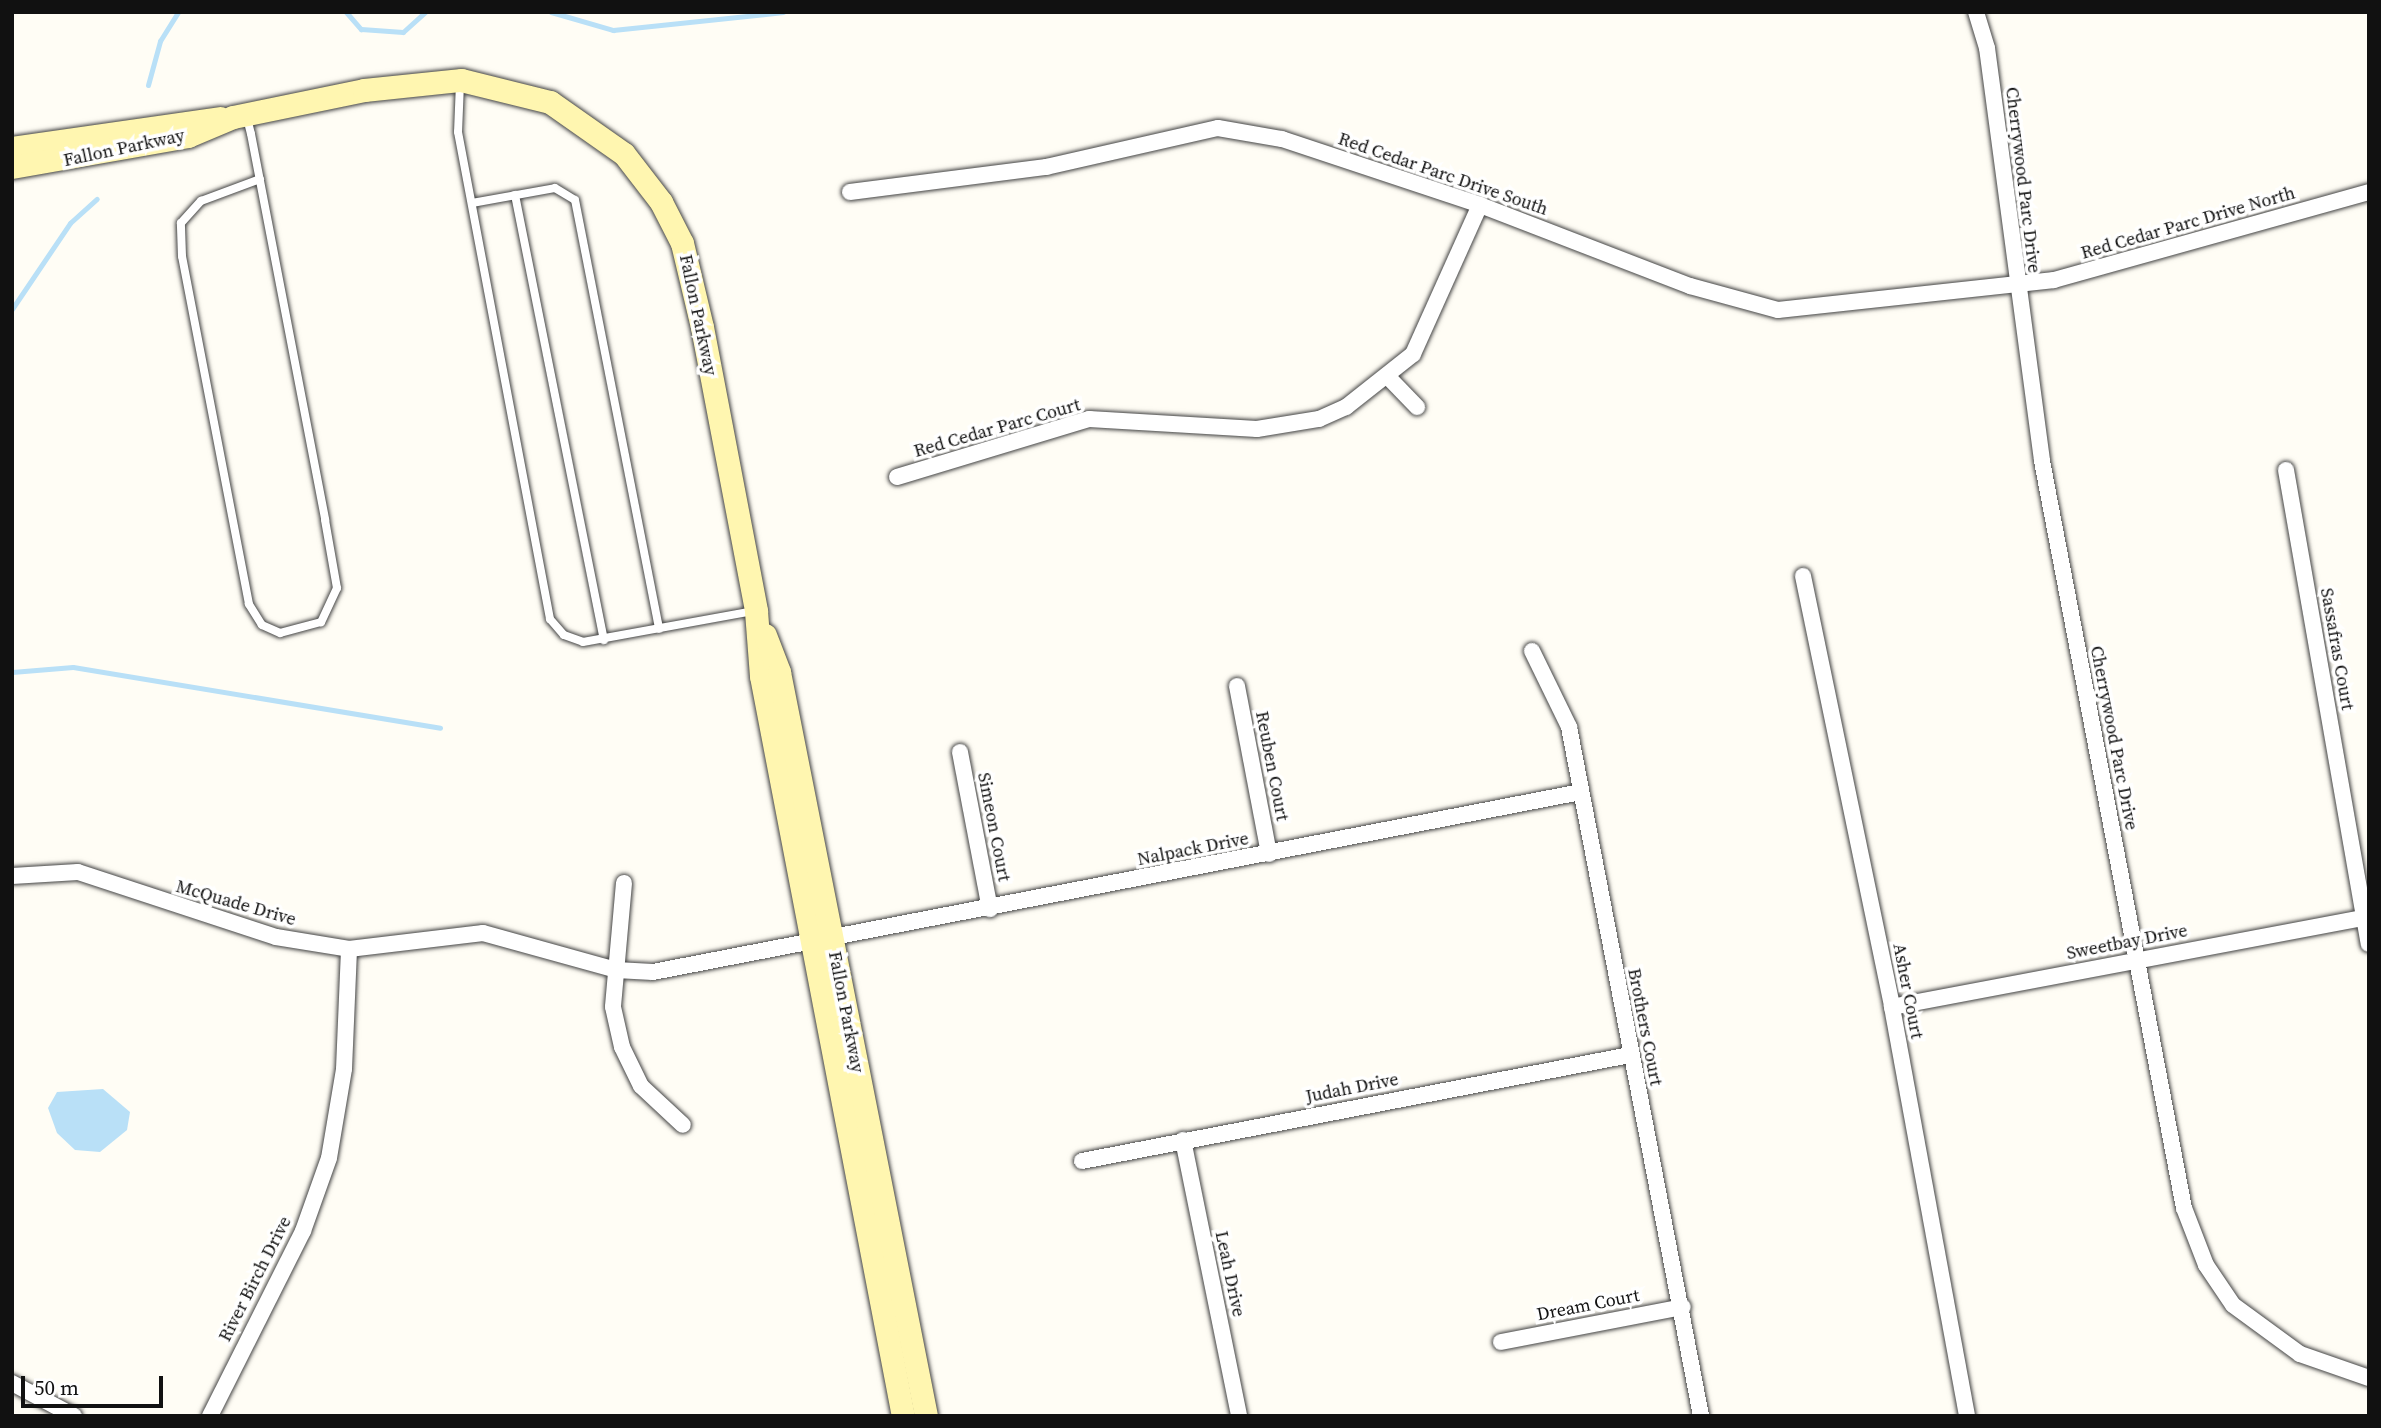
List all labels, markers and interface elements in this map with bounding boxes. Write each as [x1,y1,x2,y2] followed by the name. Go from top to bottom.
[2001,86,2045,274] street label: Cherrywood Parc Drive
[62,125,186,171] street label: Fallon Parkway
[1335,128,1551,220] street label: Red Cedar Parc Drive South
[2078,182,2298,264] street label: Red Cedar Parc Drive North
[675,253,721,377] street label: Fallon Parkway
[911,394,1083,462] street label: Red Cedar Parc Court
[2316,586,2358,712] street label: Sassafras Court
[2086,644,2142,832] street label: Cherrywood Parc Drive
[1251,709,1293,823] street label: Reuben Court
[973,771,1015,883] street label: Simeon Court
[1136,828,1250,870] street label: Nalpack Drive
[173,876,299,930] street label: McQuade Drive
[2065,920,2189,964] street label: Sweetbay Drive
[1888,941,1928,1041] street label: Asher Court
[824,949,868,1075] street label: Fallon Parkway
[1623,966,1667,1088] street label: Brothers Court
[1304,1068,1400,1108] street label: Judah Drive
[214,1213,296,1345] street label: River Birch Drive
[1210,1229,1250,1319] street label: Leah Drive
[1535,1284,1641,1326] street label: Dream Court
[24,1362,166,1406] scale bar
[34,1373,79,1402] text: 50 m

